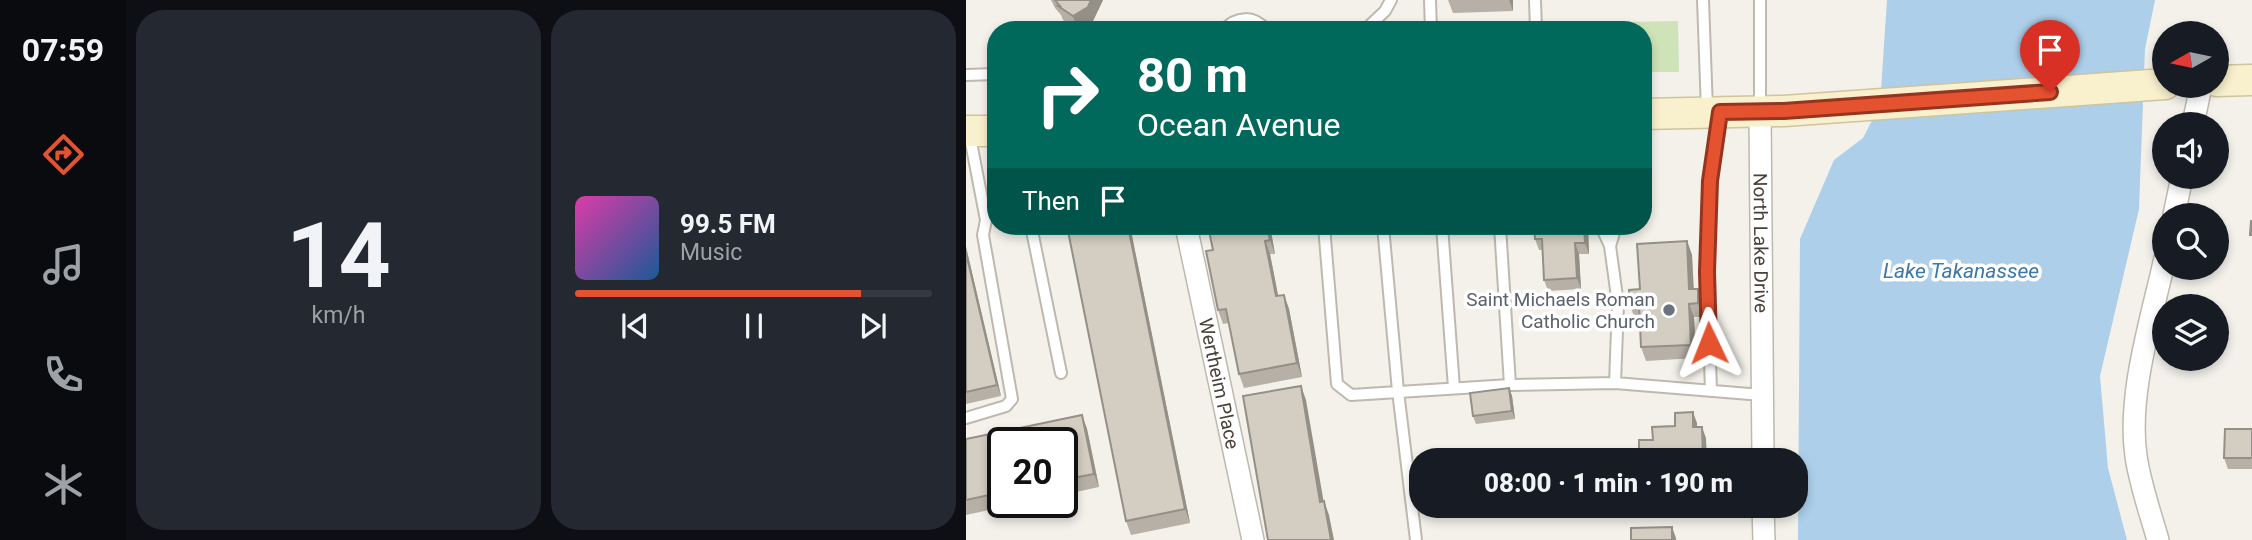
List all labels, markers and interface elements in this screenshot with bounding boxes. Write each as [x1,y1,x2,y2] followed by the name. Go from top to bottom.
[2020,20,2080,92] pin
[2152,21,2230,98] north arrow
[2152,21,2229,371] map controls
[22,31,104,69] text: 07:59
[2031,31,2069,69] icon: arrive
[1137,47,1248,104] text: 80 m
[1022,49,1113,140] icon: right
[1137,106,1340,144] text: Ocean Avenue
[2152,112,2229,189] button: sound
[39,130,88,179] icon: directions
[1749,173,1773,313] street label: North Lake Drive
[1094,182,1132,220] icon: arrive
[1022,186,1080,216] text: Then
[286,203,391,309] text: 14
[2152,203,2229,280] button: search
[680,209,776,239] text: 99.5 FM
[680,239,742,266] text: Music
[39,240,88,289] icon: music
[1883,259,2039,283] water label: Lake Takanassee
[1466,288,1655,333] place label: Saint Michaels Roman Catholic Church
[2152,294,2229,371] button: layers
[312,302,366,329] text: km/h
[1661,302,1677,318] marker: Saint Michaels Roman Catholic Church
[1672,306,1746,380] position arrow
[616,307,654,345] icon: previous
[735,307,773,345] icon: pause
[854,307,892,345] icon: next
[1194,316,1244,451] street label: Wertheim Place
[39,350,88,399] icon: phone
[987,427,1078,518] speed limit sign: 20
[39,460,88,509] icon: climate
[1484,468,1733,498] text: 08:00 · 1 min · 190 m

